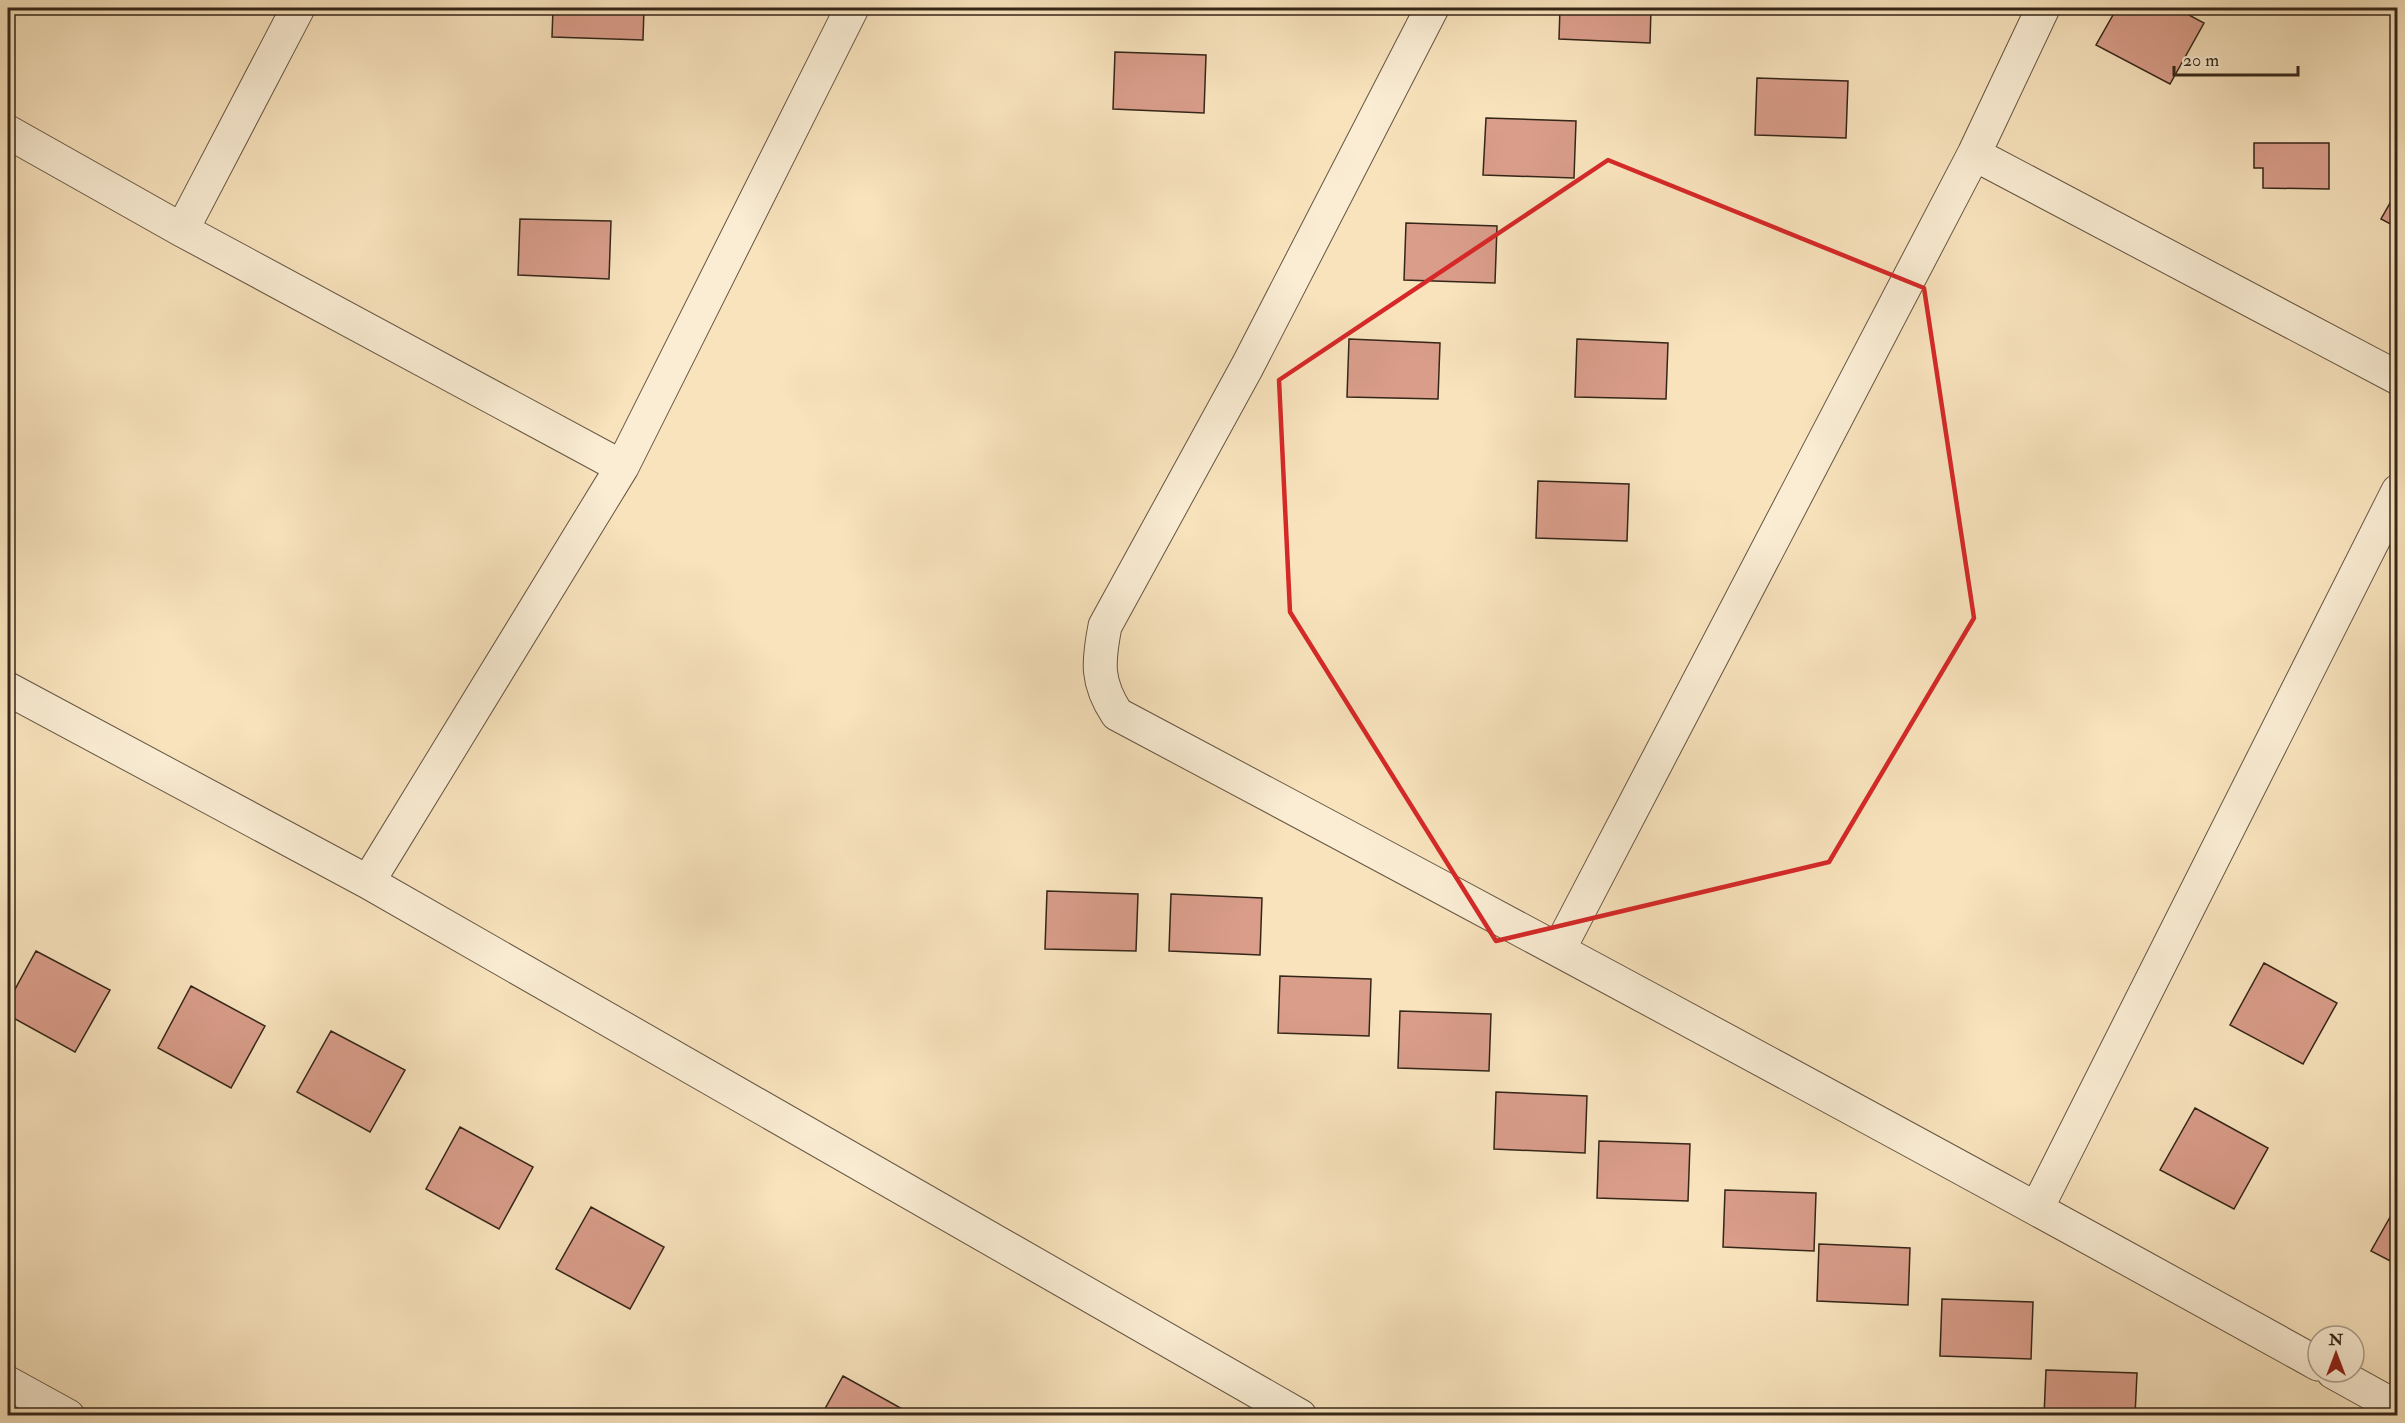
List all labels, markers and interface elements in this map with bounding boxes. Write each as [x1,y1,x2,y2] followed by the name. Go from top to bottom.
[2174,39,2298,77] scale bar
[2183,49,2219,72] text: 20 m
[2306,1324,2366,1384] north arrow
[2328,1330,2344,1350] text: N

